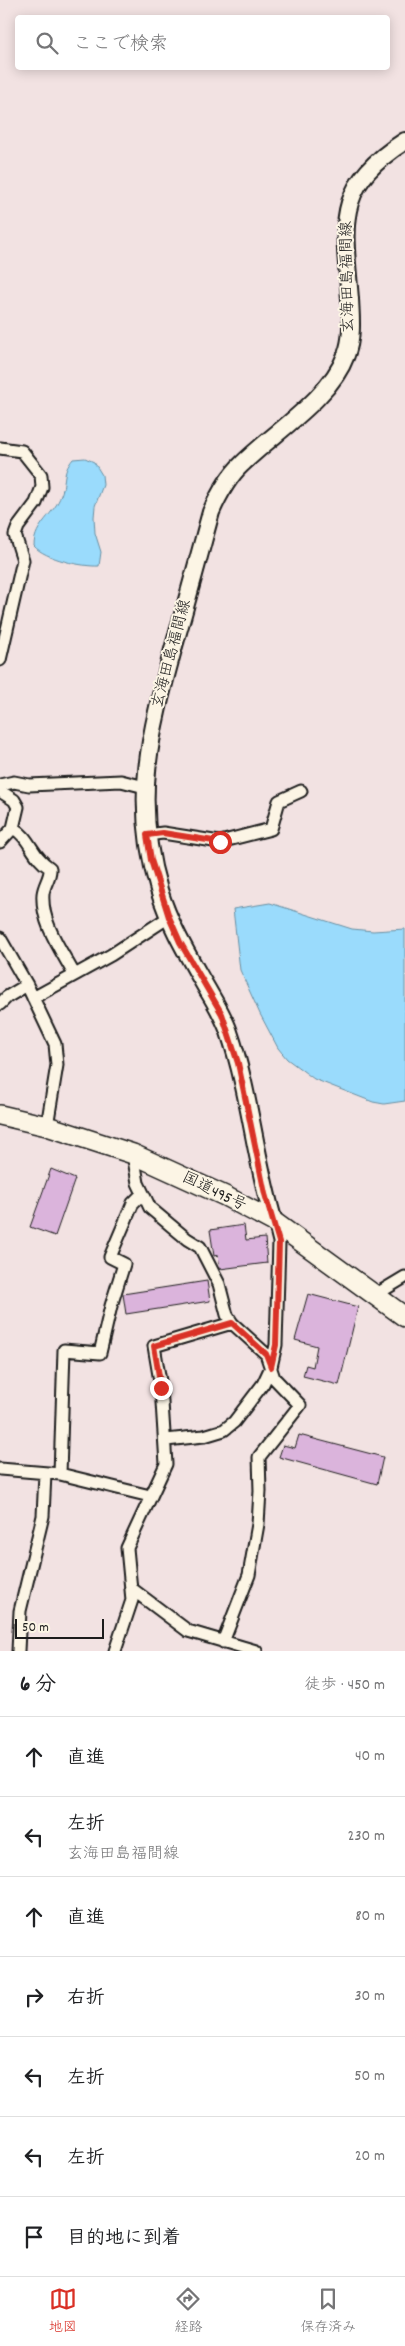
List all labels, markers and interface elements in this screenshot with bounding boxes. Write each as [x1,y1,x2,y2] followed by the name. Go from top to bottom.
[15,15,390,70] search box
[33,29,61,57] icon: search
[73,32,168,59] text: ここで検索
[336,221,360,333] street label: 玄海田島福間線
[146,597,198,711] street label: 玄海田島福間線
[209,831,232,854] route start
[178,1166,250,1218] street label: 国道495号
[150,1377,173,1400] route end
[15,1616,104,1639] scale bar
[22,1618,49,1638] text: 50 m
[20,1671,56,1701] text: 6 分
[305,1674,385,1697] text: 徒歩 · 450 m
[20,1743,48,1771] icon: ahead
[355,1745,385,1768] text: 40 m
[67,1746,105,1773] text: 直進
[67,1812,105,1839] text: 左折
[20,1823,48,1851] icon: left
[348,1825,385,1848] text: 230 m
[67,1843,179,1866] text: 玄海田島福間線
[20,1903,48,1931] icon: ahead
[355,1905,385,1928] text: 80 m
[67,1906,105,1933] text: 直進
[20,1983,48,2011] icon: right
[355,1985,385,2008] text: 30 m
[67,1986,105,2013] text: 右折
[20,2063,48,2091] icon: left
[354,2065,385,2088] text: 50 m
[67,2066,105,2093] text: 左折
[20,2143,48,2171] icon: left
[355,2145,385,2168] text: 20 m
[67,2146,105,2173] text: 左折
[20,2223,48,2251] icon: arrive
[67,2226,181,2253] text: 目的地に到着
[49,2285,77,2338] tab: 地図
[174,2285,202,2338] tab: 経路
[300,2285,356,2338] tab: 保存済み

